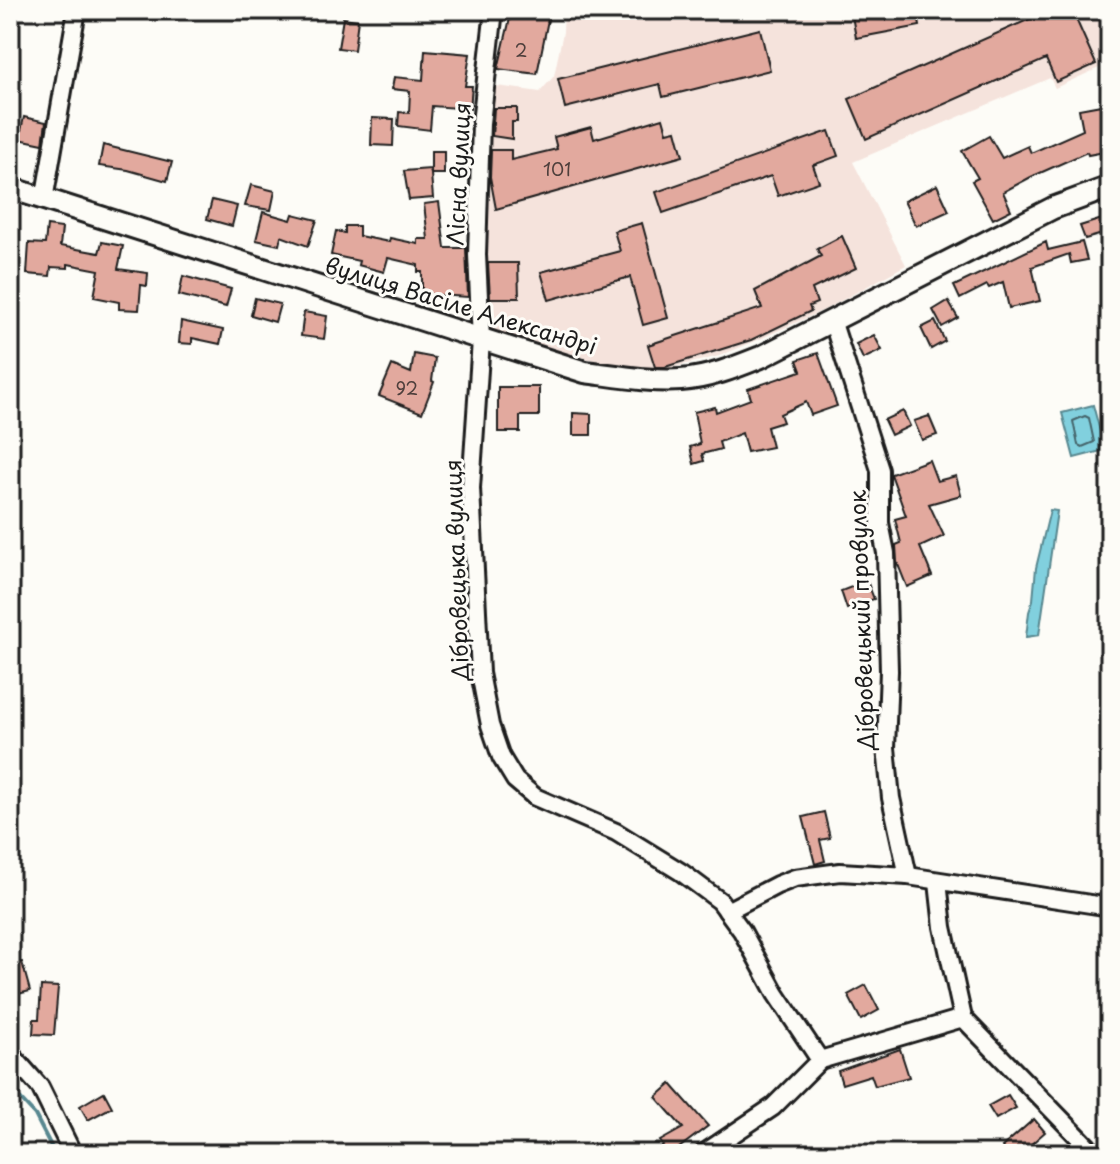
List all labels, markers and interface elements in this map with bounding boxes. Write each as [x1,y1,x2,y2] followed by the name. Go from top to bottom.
[515,36,527,63] house number: 2
[437,102,478,246] street label: Лісна вулиця
[543,155,571,182] house number: 101
[321,247,601,362] street label: вулиця Васіле Александрі
[396,374,418,401] house number: 92
[435,459,476,682] street label: Дібровецька вулиця
[839,489,882,752] street label: Дібровецький провулок

